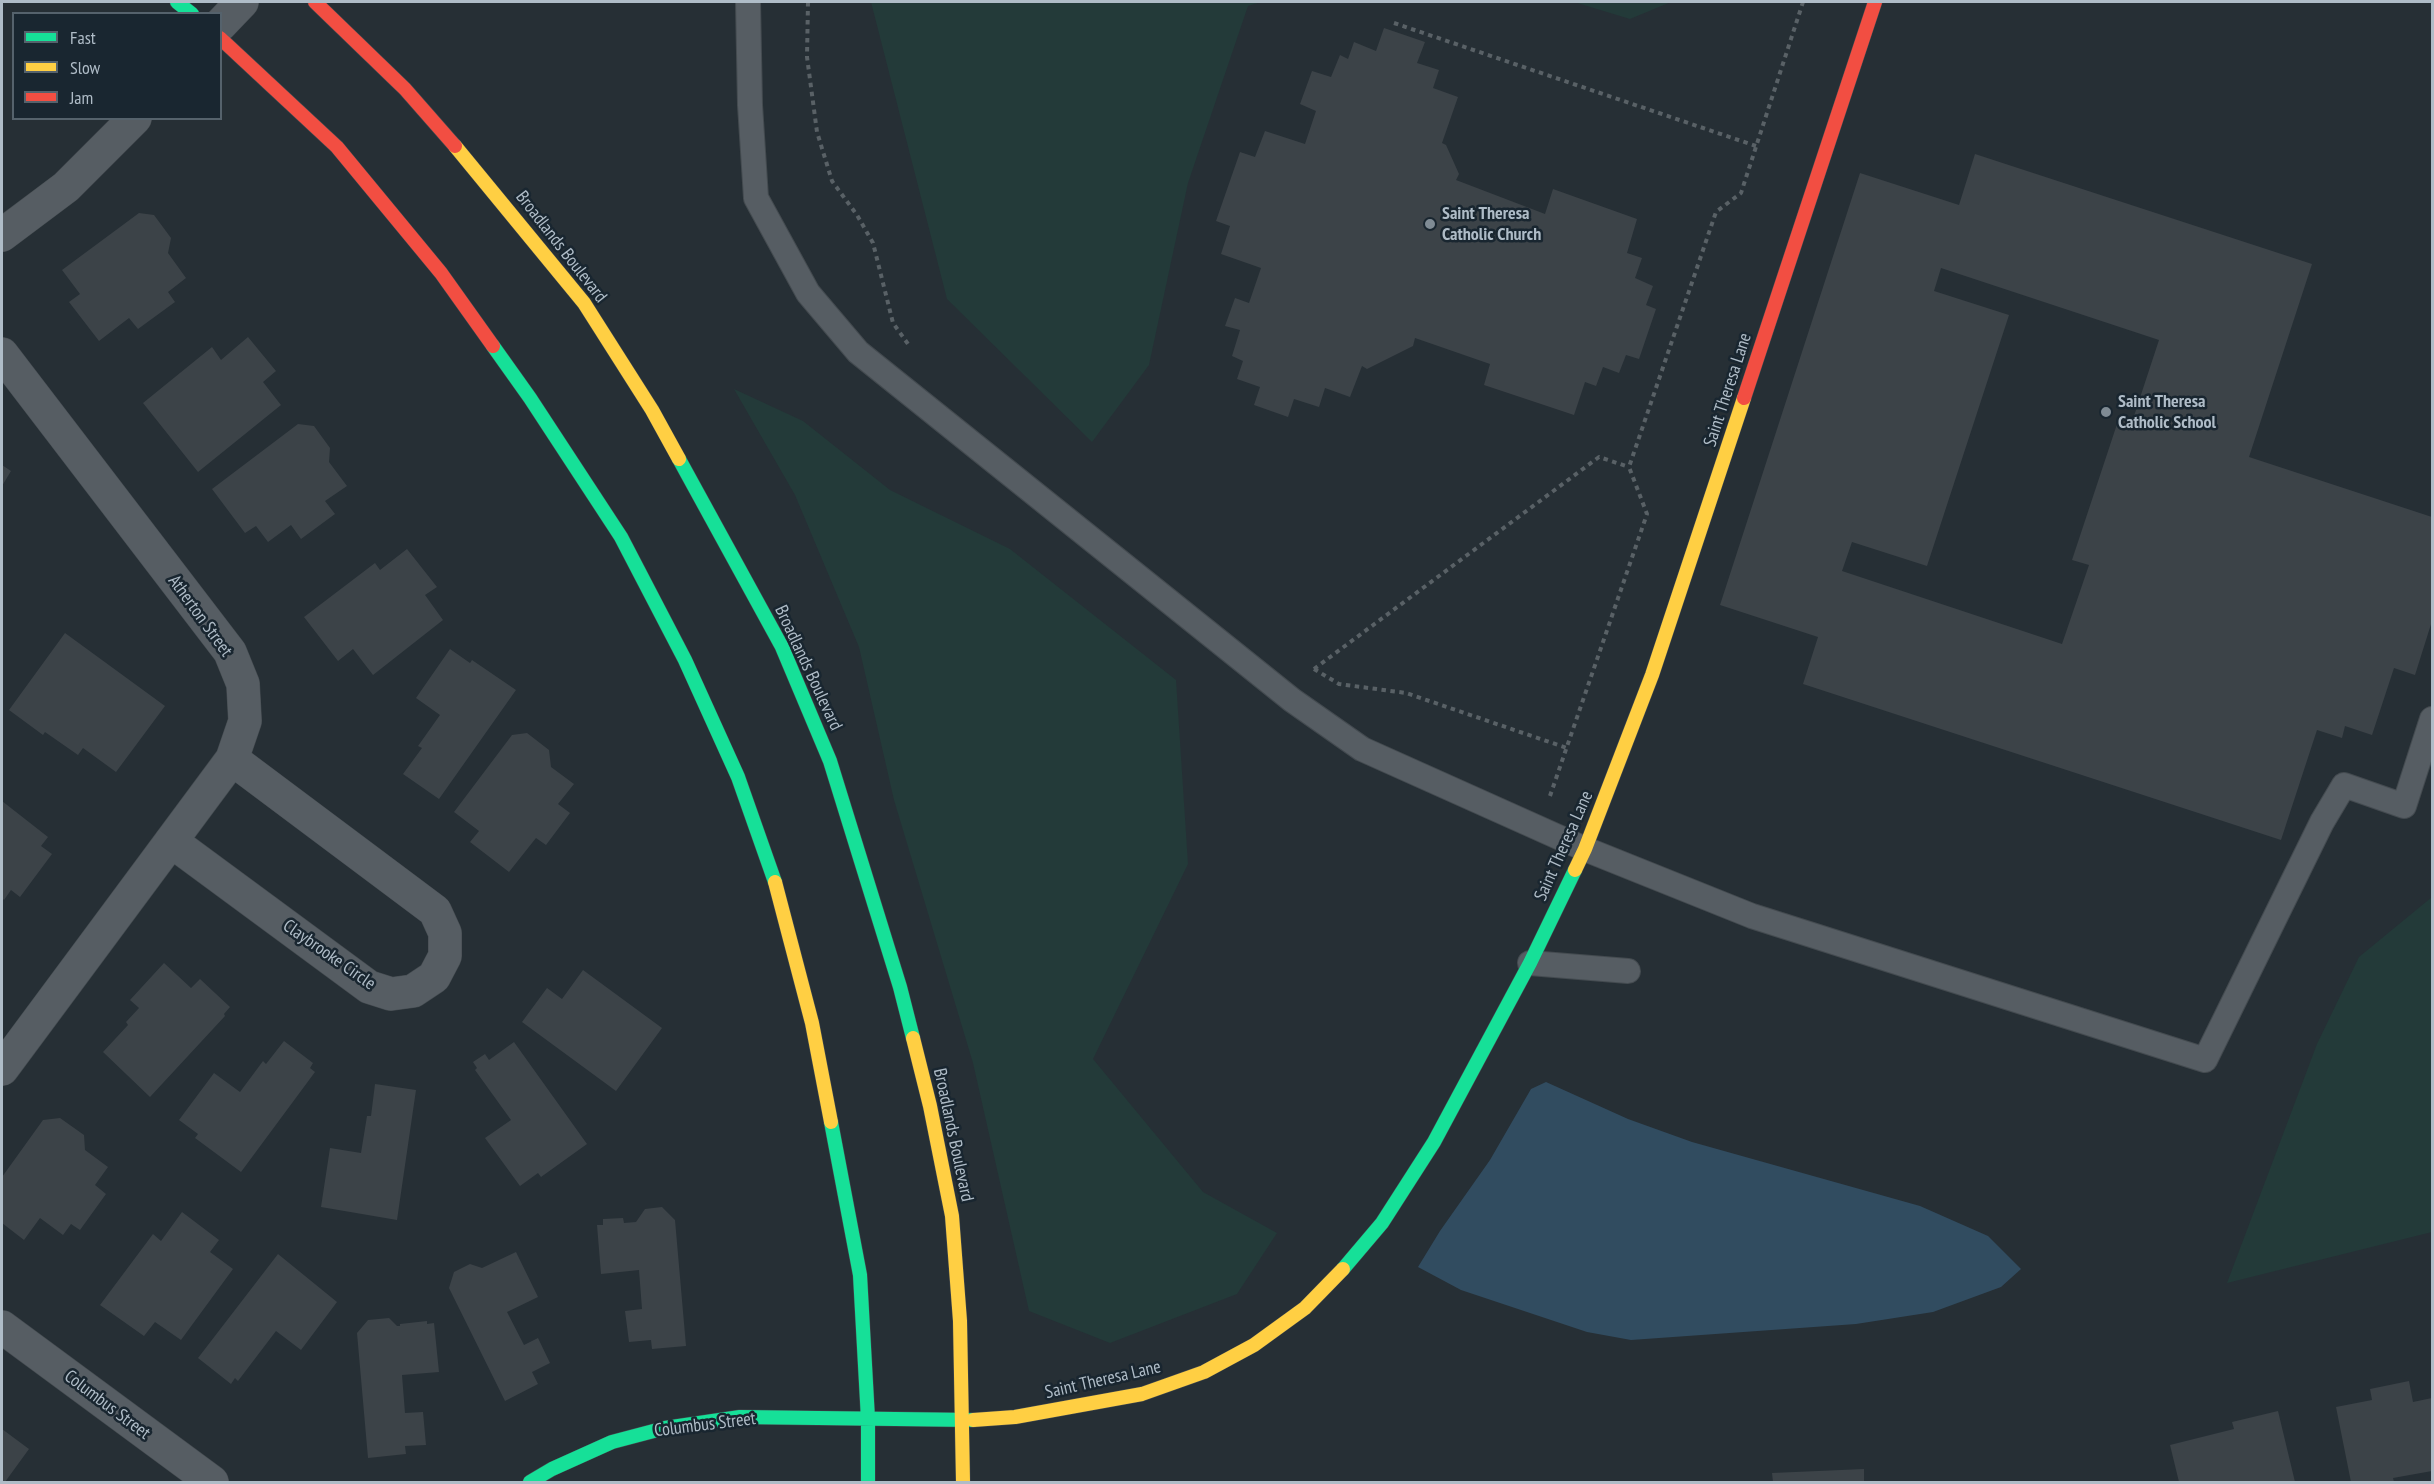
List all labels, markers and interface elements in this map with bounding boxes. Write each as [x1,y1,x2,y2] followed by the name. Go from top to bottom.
[12,12,222,120] legend
[70,26,96,49] text: Fast
[70,56,100,79] text: Slow
[70,86,93,109] text: Jam
[511,187,611,307] street label: Broadlands Boulevard
[1442,203,1541,246] place label: Saint Theresa Catholic Church
[1423,217,1437,231] marker: Saint Theresa Catholic Church
[1699,331,1757,449] street label: Saint Theresa Lane
[2118,391,2216,434] place label: Saint Theresa Catholic School
[2099,405,2113,419] marker: Saint Theresa Catholic School
[163,571,237,661] street label: Atherton Street
[770,602,846,734] street label: Broadlands Boulevard
[1530,788,1598,904] street label: Saint Theresa Lane
[279,915,379,995] street label: Claybrooke Circle
[928,1067,978,1203] street label: Broadlands Boulevard
[1043,1356,1163,1404] street label: Saint Theresa Lane
[60,1366,154,1444] street label: Columbus Street
[653,1408,757,1442] street label: Columbus Street

